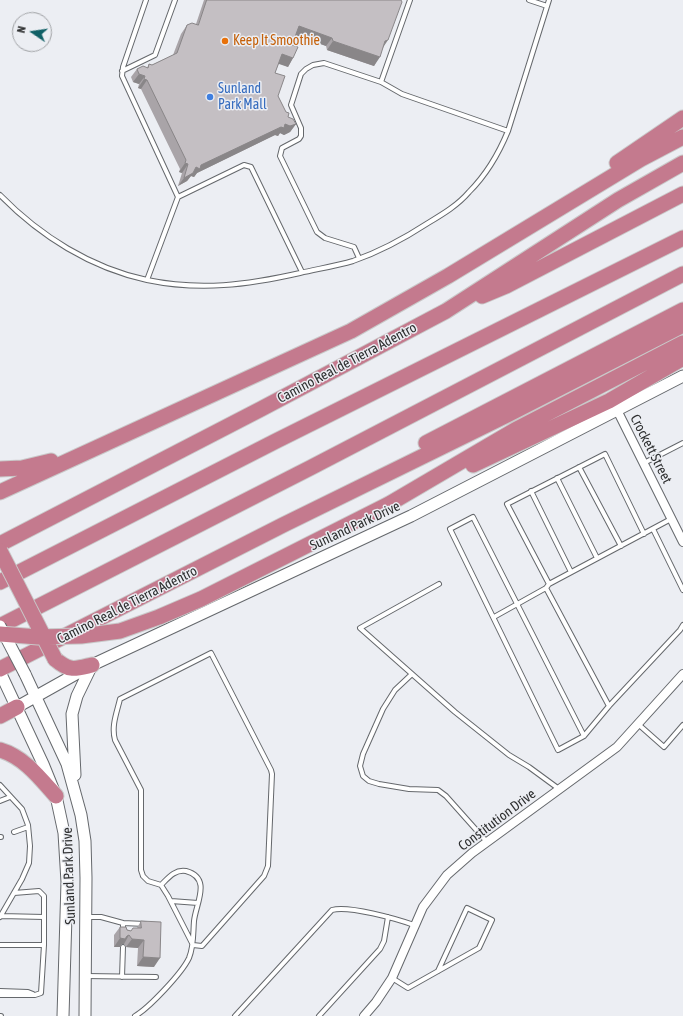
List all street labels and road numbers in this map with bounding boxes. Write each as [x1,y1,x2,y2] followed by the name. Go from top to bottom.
[275,319,419,407] street label: Camino Real de Tierra Adentro
[626,412,676,486] street label: Crockett Street
[307,498,403,554] street label: Sunland Park Drive
[54,562,200,648] street label: Camino Real de Tierra Adentro
[455,785,539,855] street label: Constitution Drive
[59,827,79,925] street label: Sunland Park Drive

